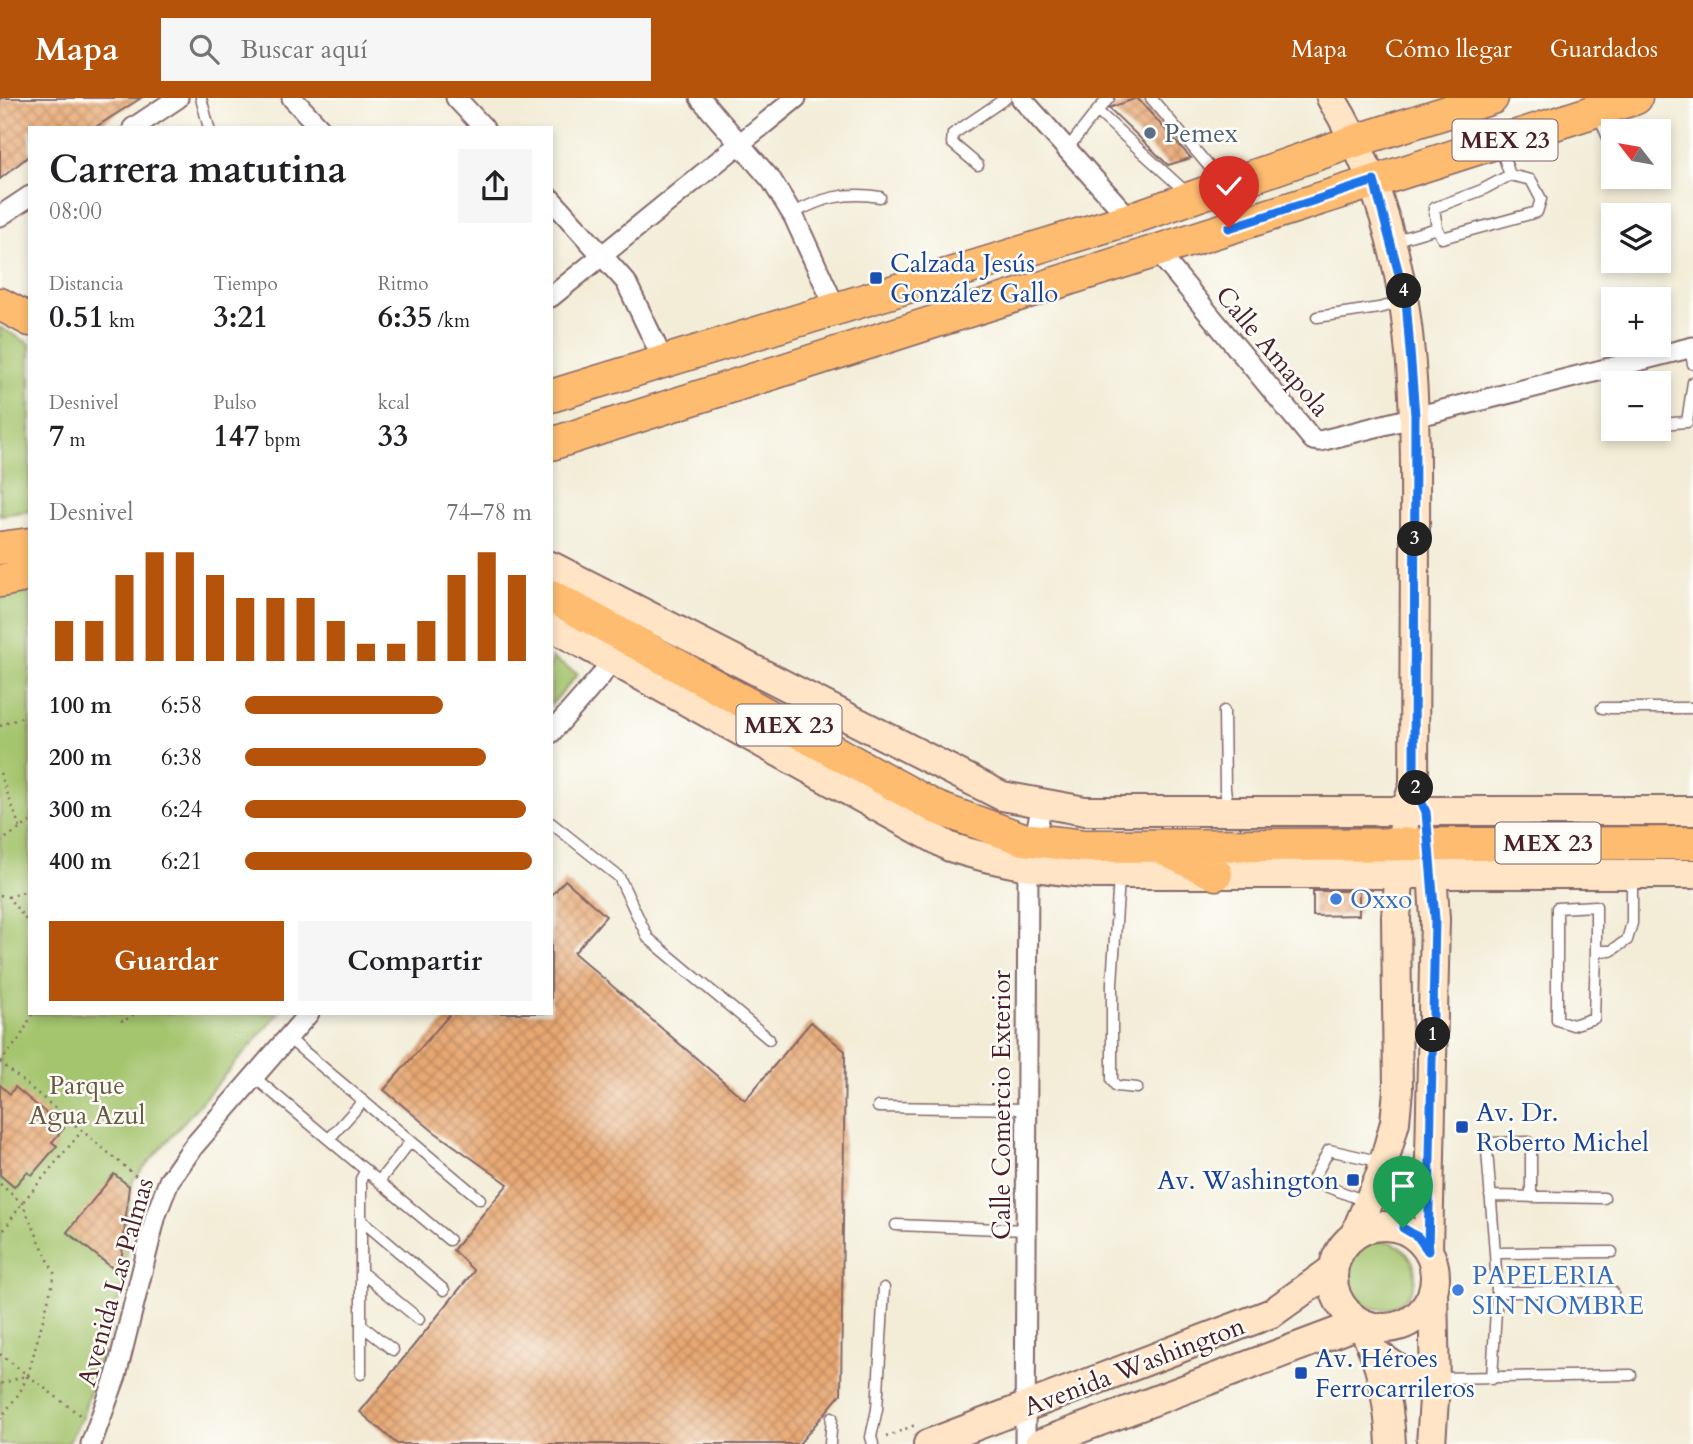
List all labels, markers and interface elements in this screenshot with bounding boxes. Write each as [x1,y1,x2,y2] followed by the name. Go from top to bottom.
[161,18,651,81] search box
[35,27,119,72] text: Mapa
[185,30,223,68] icon: search
[241,32,368,67] text: Buscar aquí
[1291,33,1347,66] text: Mapa
[1385,33,1512,66] text: Cómo llegar
[1550,33,1658,66] text: Guardados
[1164,116,1238,151] place label: Pemex
[1601,119,1671,189] north arrow
[1601,119,1671,441] map controls
[1452,120,1558,160] road number: MEX 23
[1142,125,1158,141] marker: Pemex
[49,144,347,196] text: Carrera matutina
[458,149,532,223] button: share
[1199,156,1259,228] pin
[1210,167,1248,205] icon: check
[49,196,102,227] text: 08:00
[1601,203,1671,273] button: layers
[890,246,1058,311] place label: Calzada Jesús González Gallo
[868,270,884,286] marker: Calzada Jesús González Gallo
[49,271,123,297] text: Distancia
[213,271,278,297] text: Tiempo
[378,271,429,297] text: Ritmo
[1386,274,1422,308] pin: 4
[1399,277,1408,303] text: 4
[1208,279,1338,424] street label: Calle Amapola
[1601,287,1671,357] button: +
[49,297,104,338] text: 0.51
[213,297,268,338] text: 3:21
[378,297,432,338] text: 6:35
[104,308,135,334] text: km
[432,308,470,334] text: /km
[1601,371,1671,441] button: −
[49,390,119,416] text: Desnivel
[213,390,256,416] text: Pulso
[378,390,410,416] text: kcal
[49,416,64,457] text: 7
[213,416,259,457] text: 147
[378,416,408,457] text: 33
[64,427,86,453] text: m
[259,427,301,453] text: bpm
[49,497,133,528] text: Desnivel
[447,497,532,528] text: 74–78 m
[1398,522,1432,556] pin: 3
[1410,525,1419,551] text: 3
[49,690,112,721] text: 100 m
[161,690,202,721] text: 6:58
[736,704,842,746] road number: MEX 23
[49,742,112,773] text: 200 m
[161,742,202,773] text: 6:38
[1398,770,1434,806] pin: 2
[1411,774,1420,800] text: 2
[49,794,112,825] text: 300 m
[161,794,202,825] text: 6:24
[1496,822,1600,864] road number: MEX 23
[49,846,112,877] text: 400 m
[161,846,202,877] text: 6:21
[1350,882,1412,917] place label: Oxxo
[1328,891,1344,907] marker: Oxxo
[49,921,284,1001] button: Guardar
[298,921,532,1001] button: Compartir
[984,970,1019,1240] street label: Calle Comercio Exterior
[1416,1018,1450,1052] pin: 1
[1428,1021,1437,1047] text: 1
[29,1068,146,1133] park label: Parque Agua Azul
[1476,1095,1649,1160] place label: Av. Dr. Roberto Michel
[1454,1119,1470,1135] marker: Av. Dr. Roberto Michel
[1373,1156,1433,1228] pin
[1157,1163,1339,1198] place label: Av. Washington
[1384,1167,1422,1205] icon: arrive
[1345,1172,1361,1188] marker: Av. Washington
[69,1174,162,1390] street label: Avenida Las Palmas
[1472,1258,1644,1323] place label: PAPELERIA SIN NOMBRE
[1450,1282,1466,1298] marker: PAPELERIA SIN NOMBRE
[1019,1308,1250,1425] street label: Avenida Washington
[1315,1341,1475,1406] place label: Av. Héroes Ferrocarrileros
[1293,1365,1309,1381] marker: Av. Héroes Ferrocarrileros

